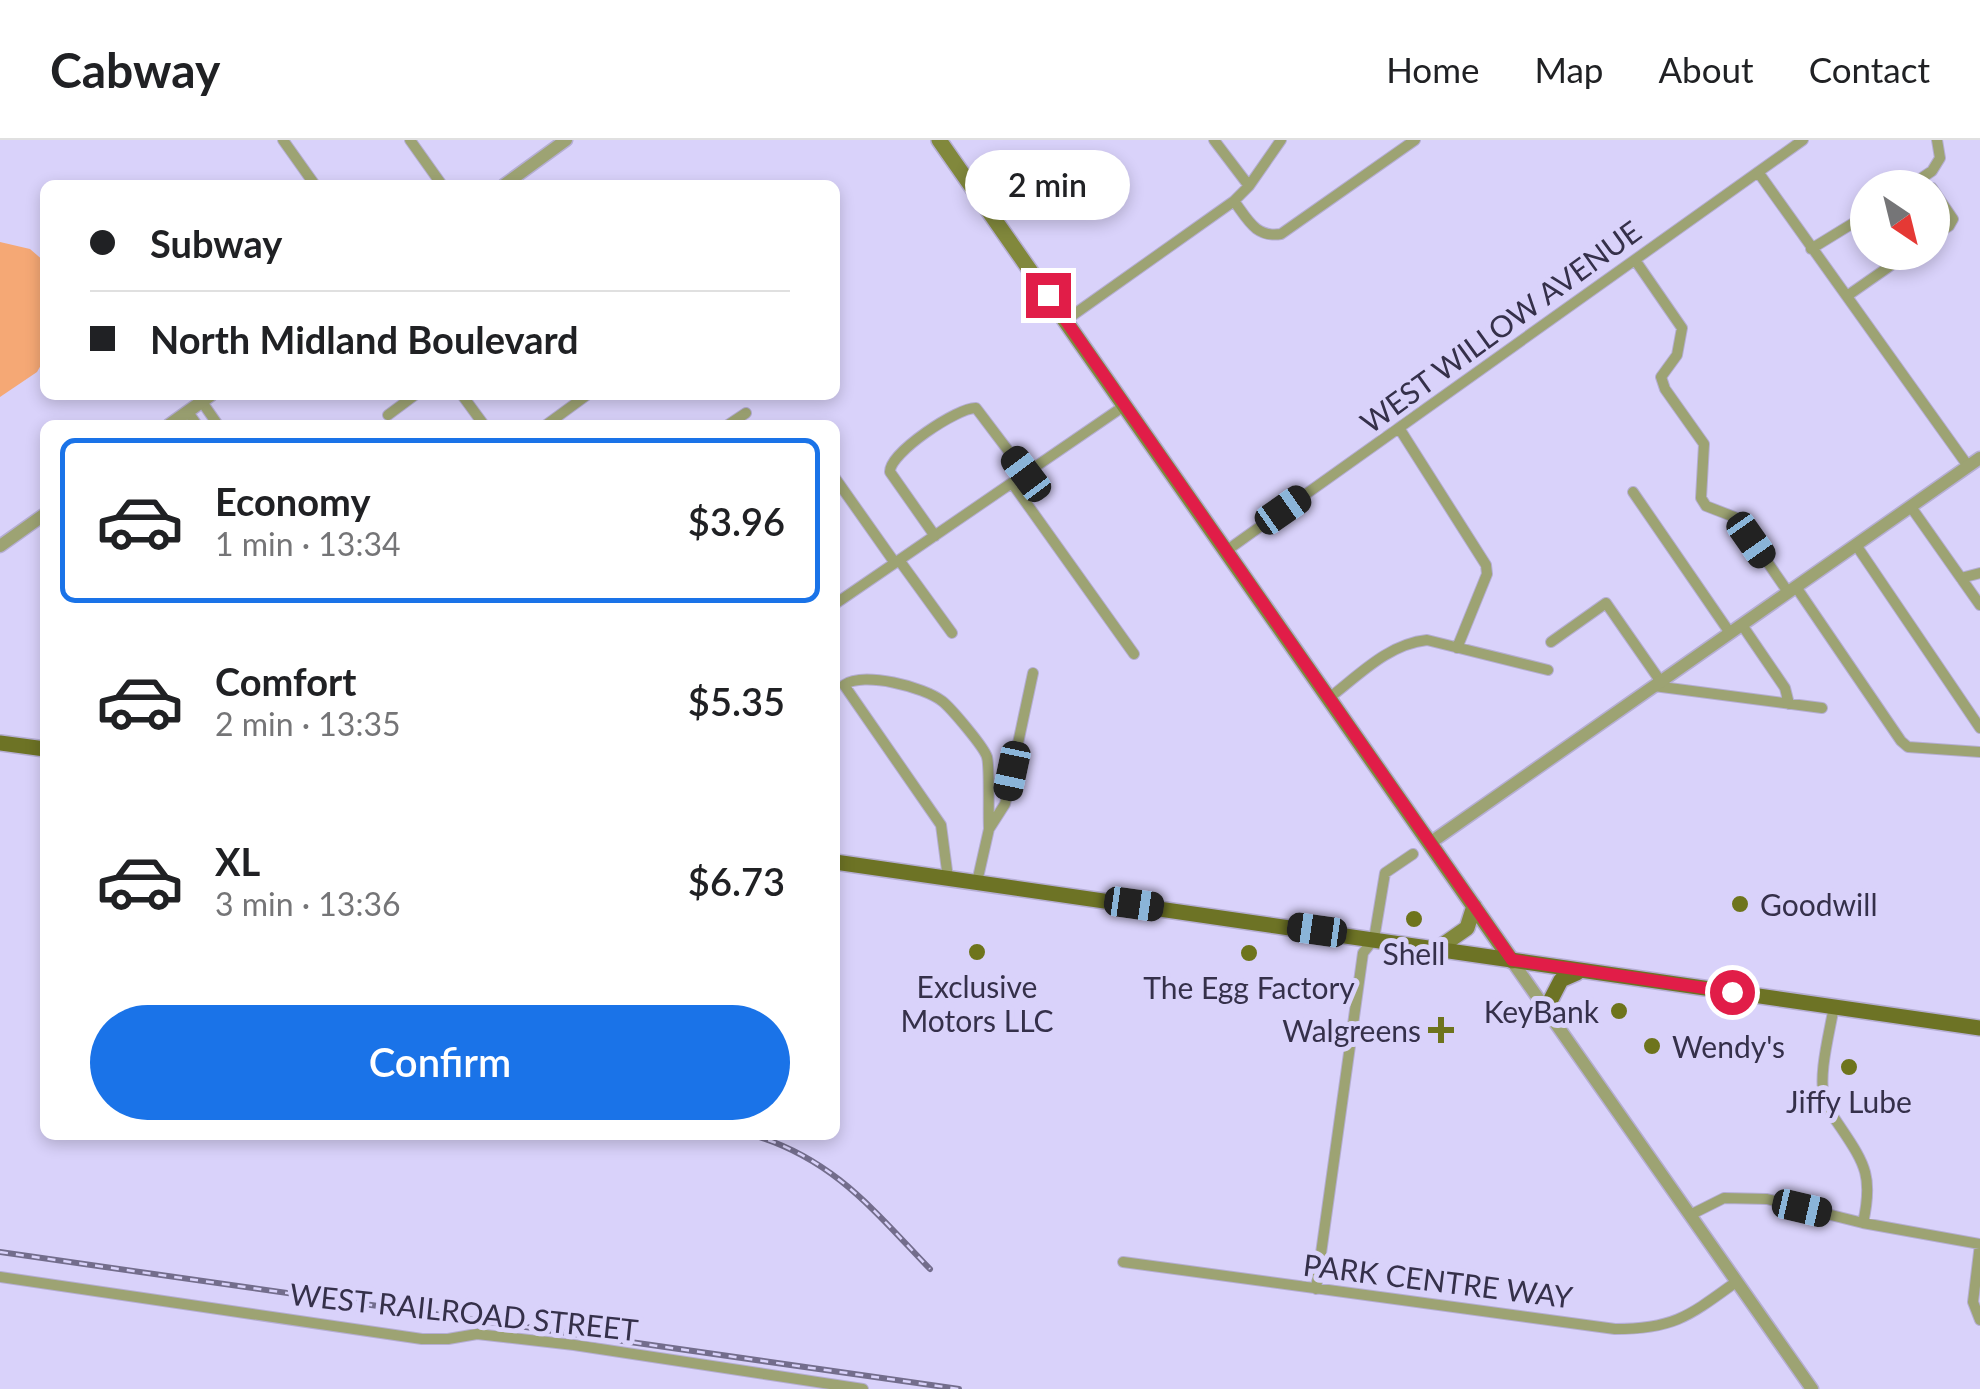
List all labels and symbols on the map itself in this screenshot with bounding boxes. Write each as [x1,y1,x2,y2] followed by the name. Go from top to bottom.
[966,150,1130,220] callout: 2 min
[1850,170,1950,270] north arrow
[1353,212,1647,440] street label: WEST WILLOW AVENUE
[1026,273,1071,318] route end
[996,441,1056,507] car
[1250,481,1316,539] car
[1722,507,1780,573] car
[991,739,1033,803] car
[1102,885,1166,923] car
[1760,886,1877,922] place label: Goodwill
[1729,893,1751,915] marker: Goodwill
[1403,908,1425,930] marker: Shell
[1285,911,1349,949] car
[1383,935,1445,971] place label: Shell
[966,941,988,963] marker: Exclusive Motors LLC
[1238,942,1260,964] marker: The Egg Factory
[900,968,1054,1038] place label: Exclusive Motors LLC
[1143,969,1355,1005] place label: The Egg Factory
[1710,970,1755,1015] route start
[1484,993,1600,1029] place label: KeyBank
[1608,1000,1630,1022] marker: KeyBank
[1282,1012,1421,1048] place label: Walgreens
[1430,1019,1452,1041] marker: Walgreens
[1672,1028,1785,1064] place label: Wendy's
[1641,1035,1663,1057] marker: Wendy's
[1838,1056,1860,1078] marker: Jiffy Lube
[1786,1083,1912,1119] place label: Jiffy Lube
[1769,1187,1835,1229] car
[1301,1246,1575,1314] street label: PARK CENTRE WAY
[288,1275,640,1347] street label: WEST RAILROAD STREET

